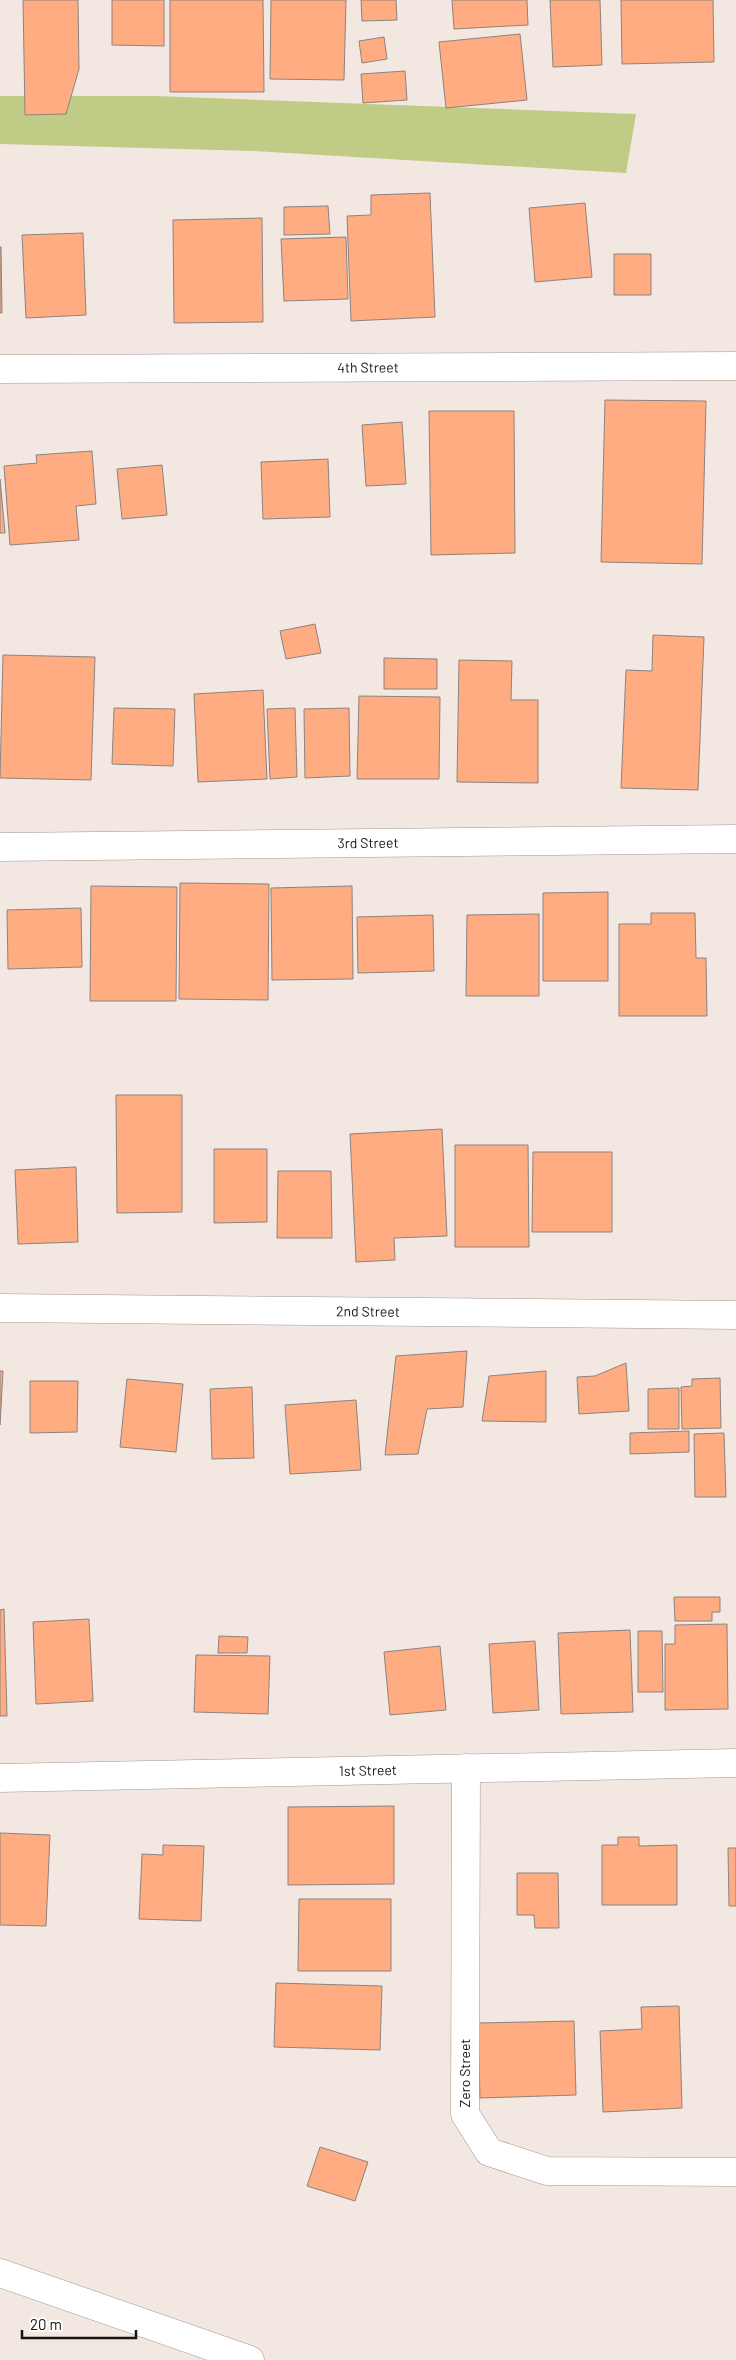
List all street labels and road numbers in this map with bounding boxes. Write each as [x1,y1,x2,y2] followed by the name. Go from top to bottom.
[337,358,399,376] street label: 4th Street
[337,834,399,851] street label: 3rd Street
[336,1302,400,1320] street label: 2nd Street
[339,1761,397,1779] street label: 1st Street
[456,2039,473,2107] street label: Zero Street

